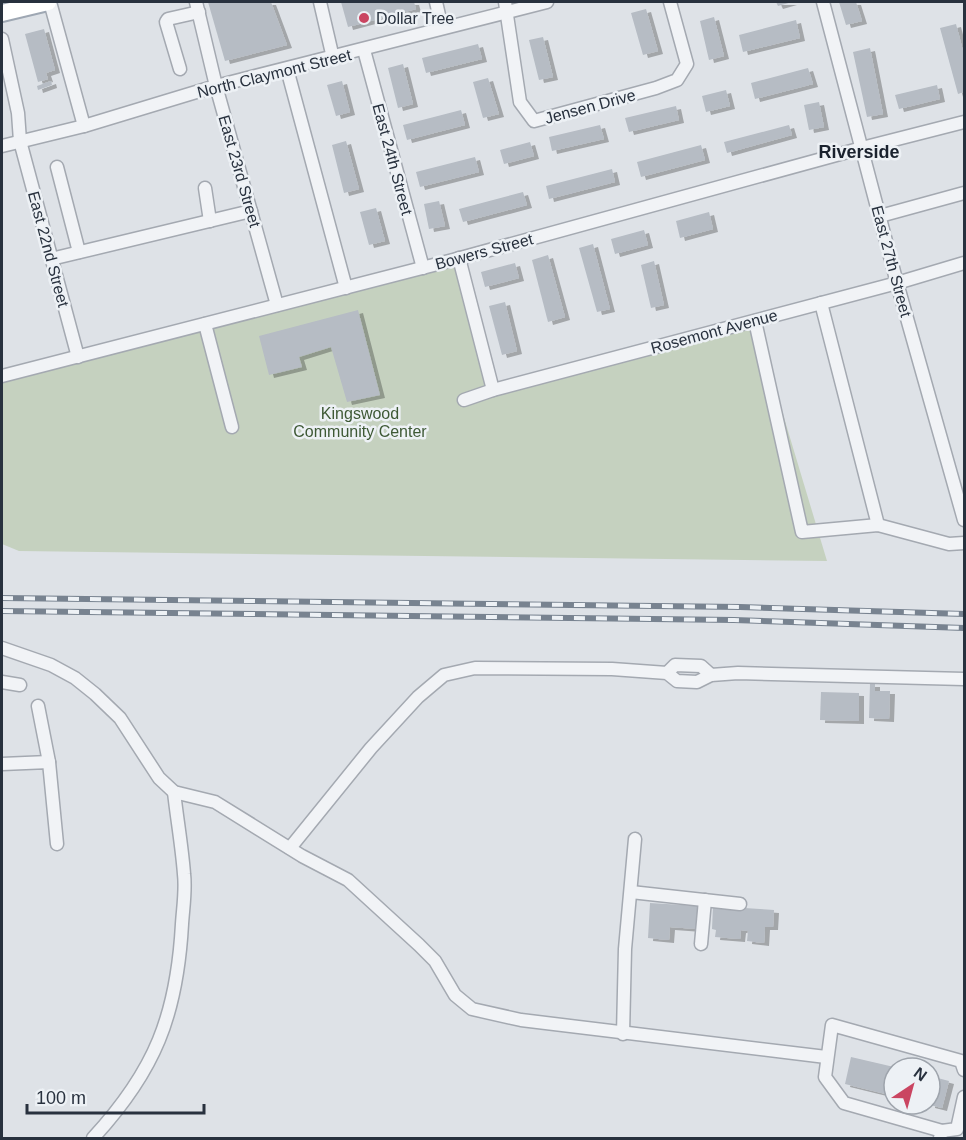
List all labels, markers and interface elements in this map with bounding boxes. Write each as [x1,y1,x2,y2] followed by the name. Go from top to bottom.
[376,10,454,27] place label: Dollar Tree
[357,11,371,25] marker: Dollar Tree
[195,46,354,101] street label: North Claymont Street
[543,86,638,127] street label: Jensen Drive
[369,102,416,217] street label: East 24th Street
[215,113,264,230] street label: East 23rd Street
[818,142,900,162] district label: Riverside
[25,189,72,309] street label: East 22nd Street
[868,204,915,319] street label: East 27th Street
[433,230,535,273] street label: Bowers Street
[649,306,779,357] street label: Rosemont Avenue
[293,405,427,440] park label: Kingswood Community Center
[882,1056,942,1116] north arrow
[911,1064,930,1085] text: N
[27,1077,204,1115] scale bar
[36,1088,86,1108] text: 100 m

